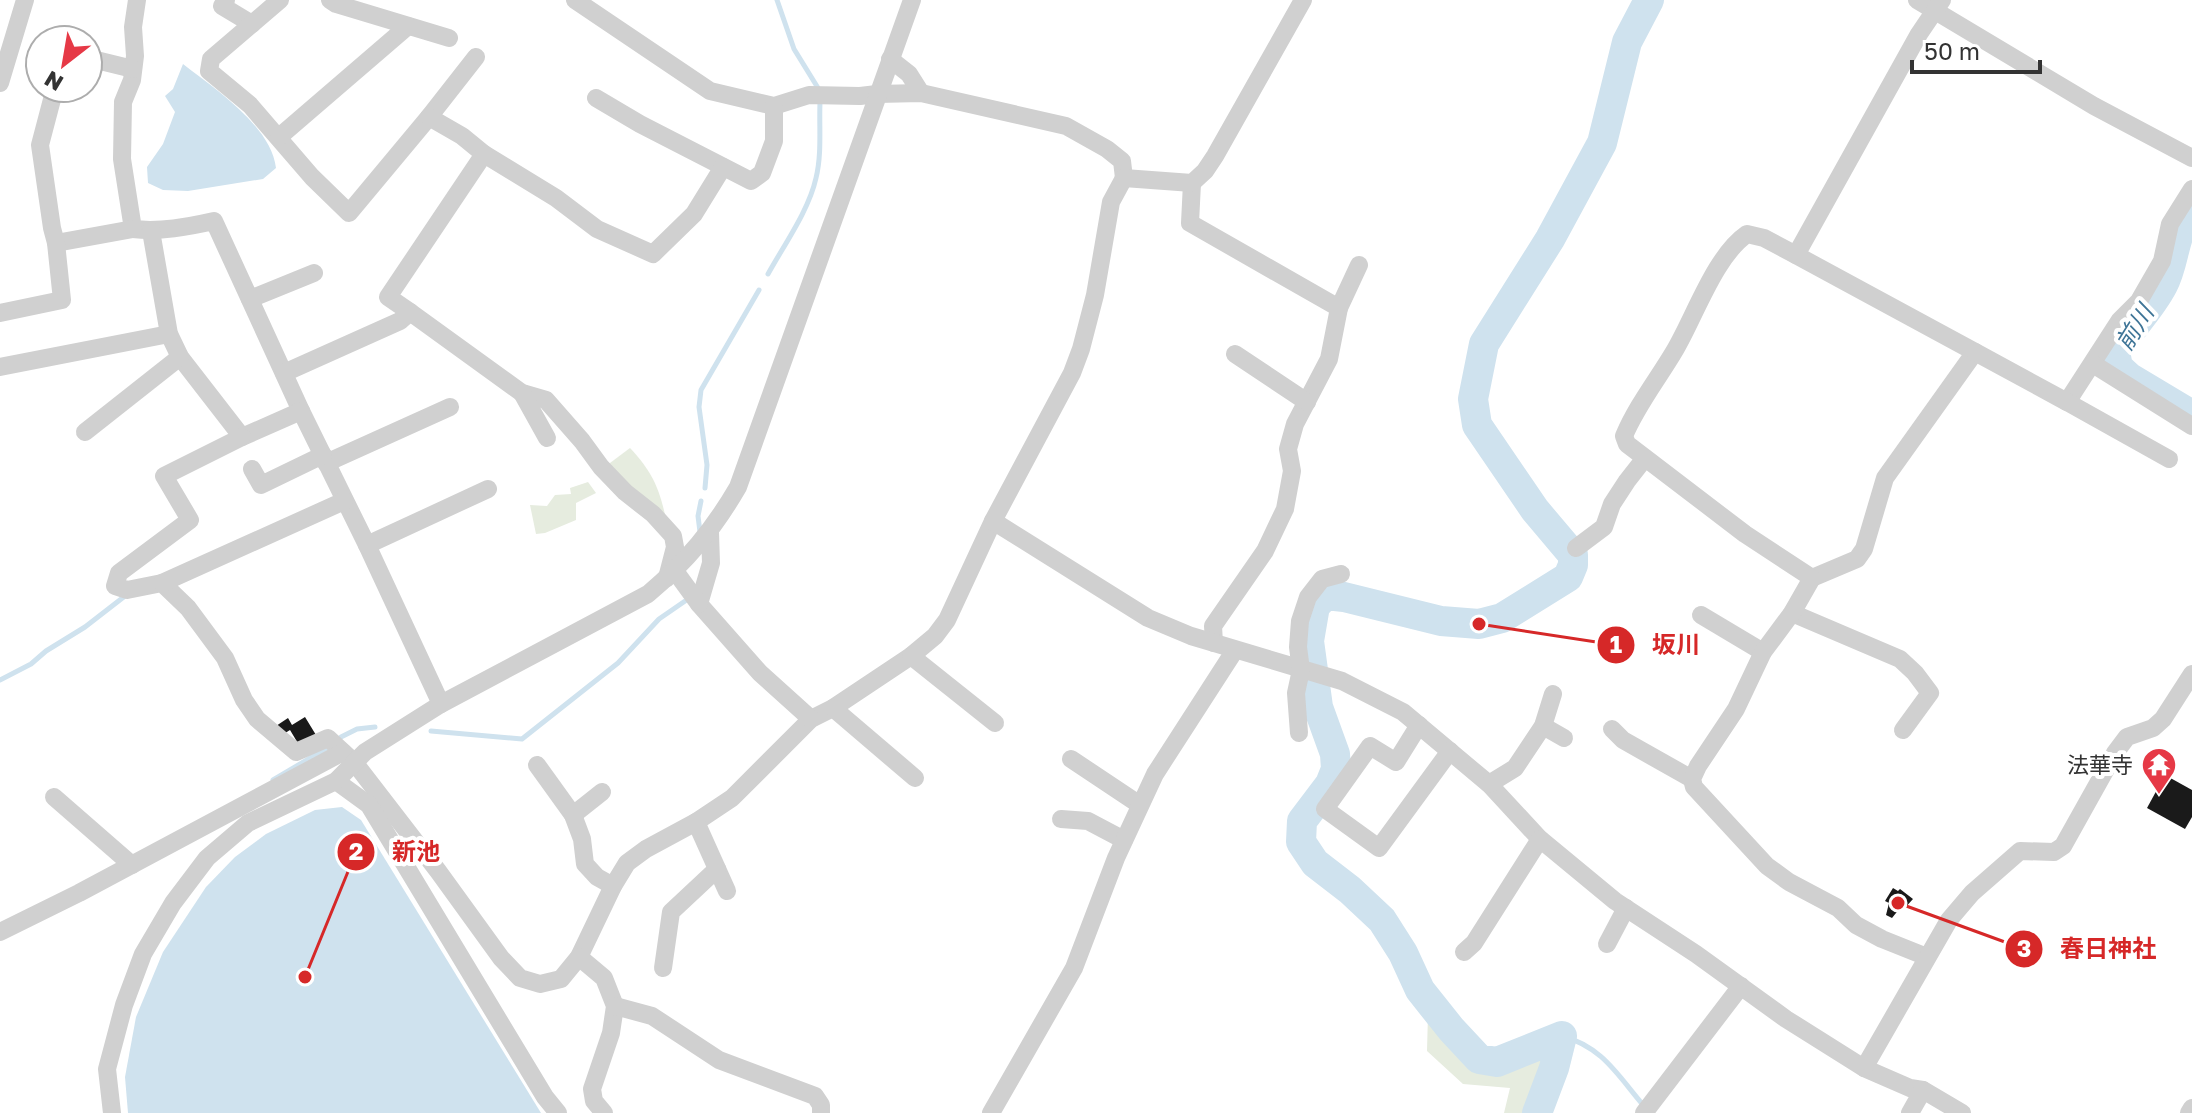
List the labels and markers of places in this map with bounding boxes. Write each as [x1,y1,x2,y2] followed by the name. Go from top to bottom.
[1596,621,1716,669] callout: 坂川
[2140,746,2178,796] temple icon: 法華寺
[2067,751,2133,778] place label: 法華寺
[336,828,456,876] callout: 新池
[2004,925,2172,973] callout: 春日神社

